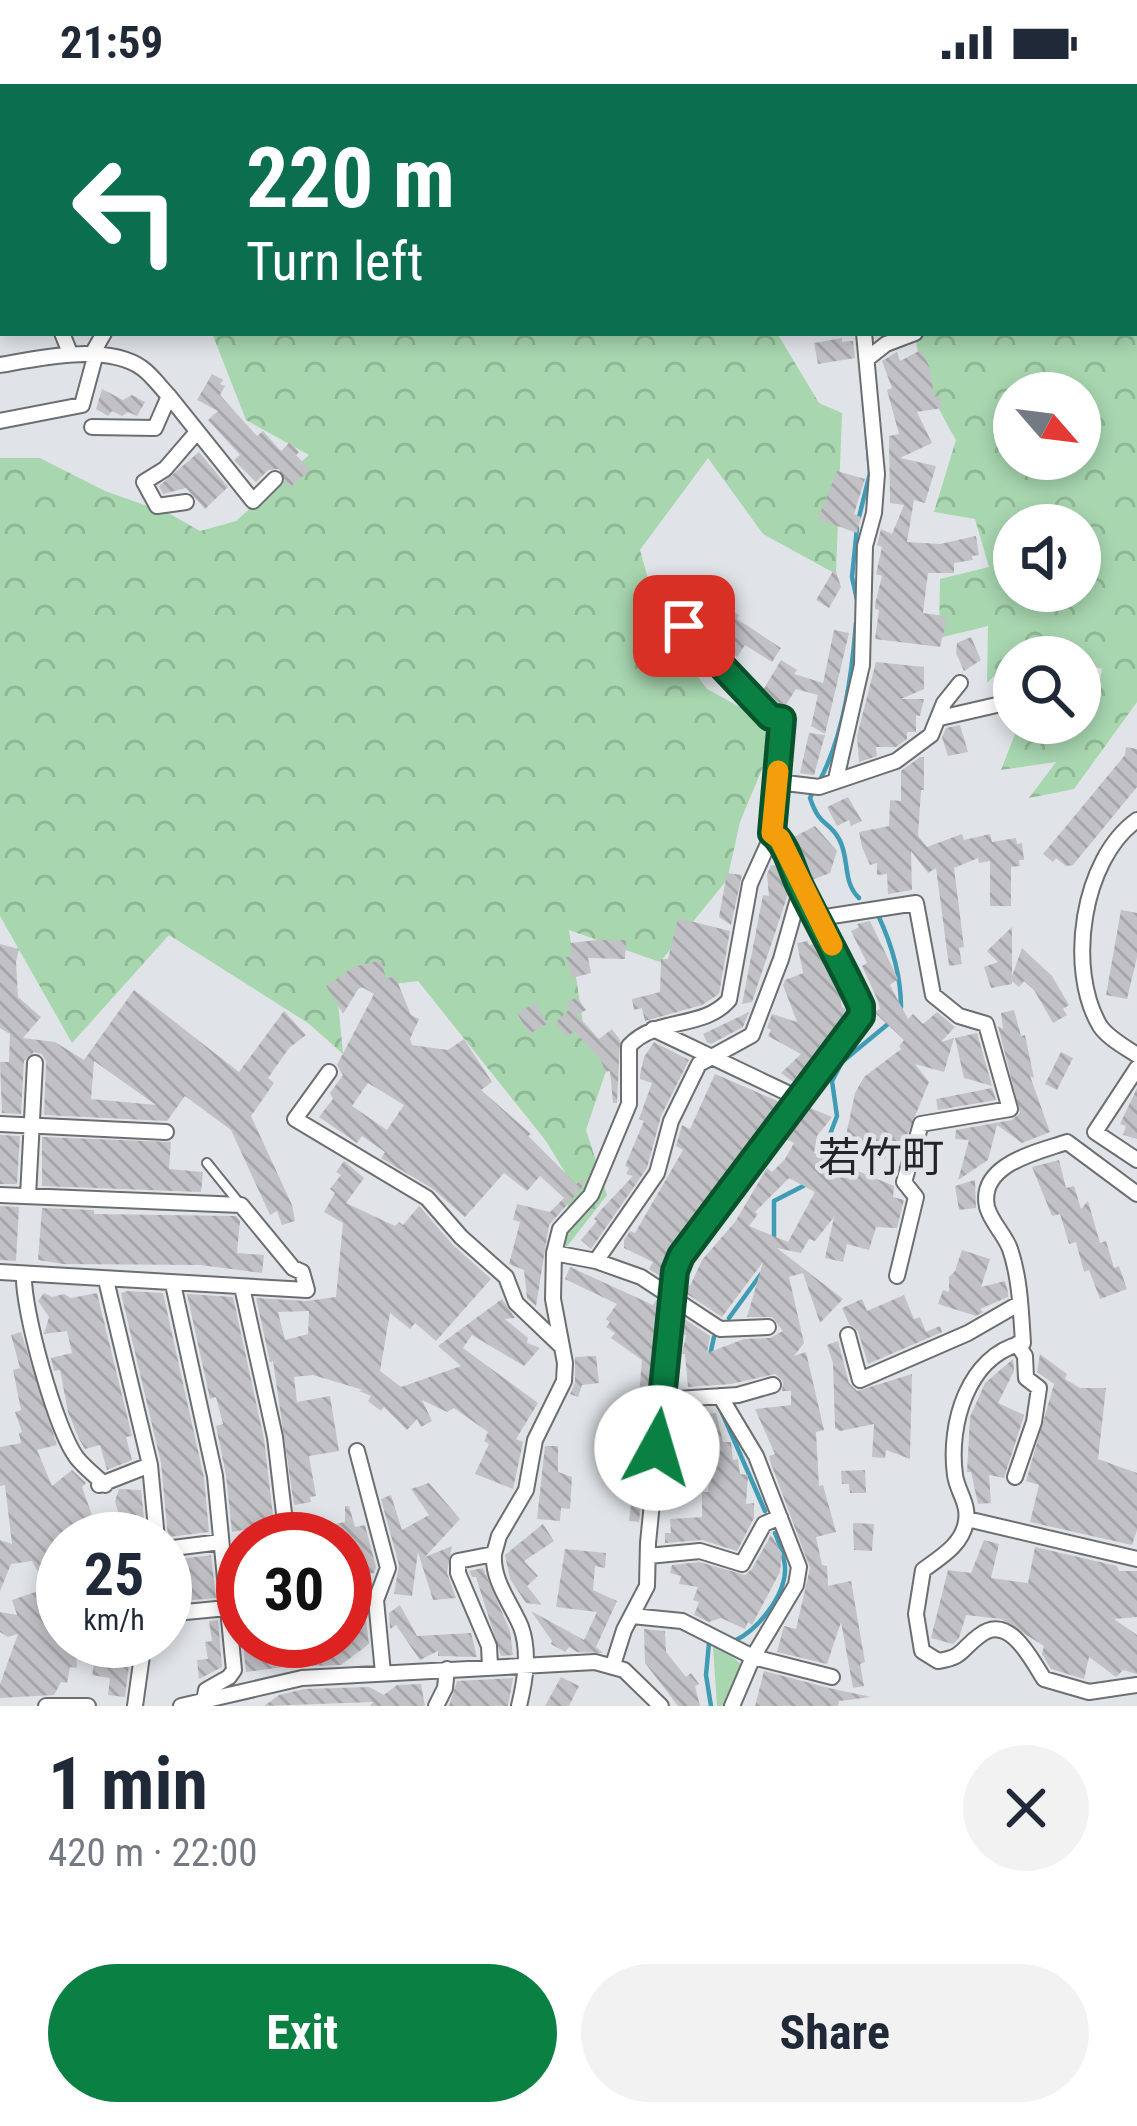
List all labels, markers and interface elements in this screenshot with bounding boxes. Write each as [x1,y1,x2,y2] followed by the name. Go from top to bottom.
[60,16,163,69] text: 21:59
[246,129,455,228] text: 220 m
[48,132,204,288] icon: left
[246,230,423,293] text: Turn left
[993,372,1101,480] north arrow
[993,372,1101,744] map controls
[993,504,1101,612] button: sound
[633,575,735,677] pin
[651,593,717,659] icon: arrive
[993,636,1101,744] button: search
[818,1133,944,1182] district label: 若竹町
[594,1385,720,1511] position arrow
[216,1512,372,1668] speed limit sign: 30
[84,1539,144,1610] text: 25
[83,1602,145,1637] text: km/h
[48,1742,208,1827] text: 1 min
[963,1745,1089,1871] button: close
[48,1830,258,1876] text: 420 m · 22:00
[48,1964,557,2102] button: Exit
[581,1964,1089,2102] button: Share

